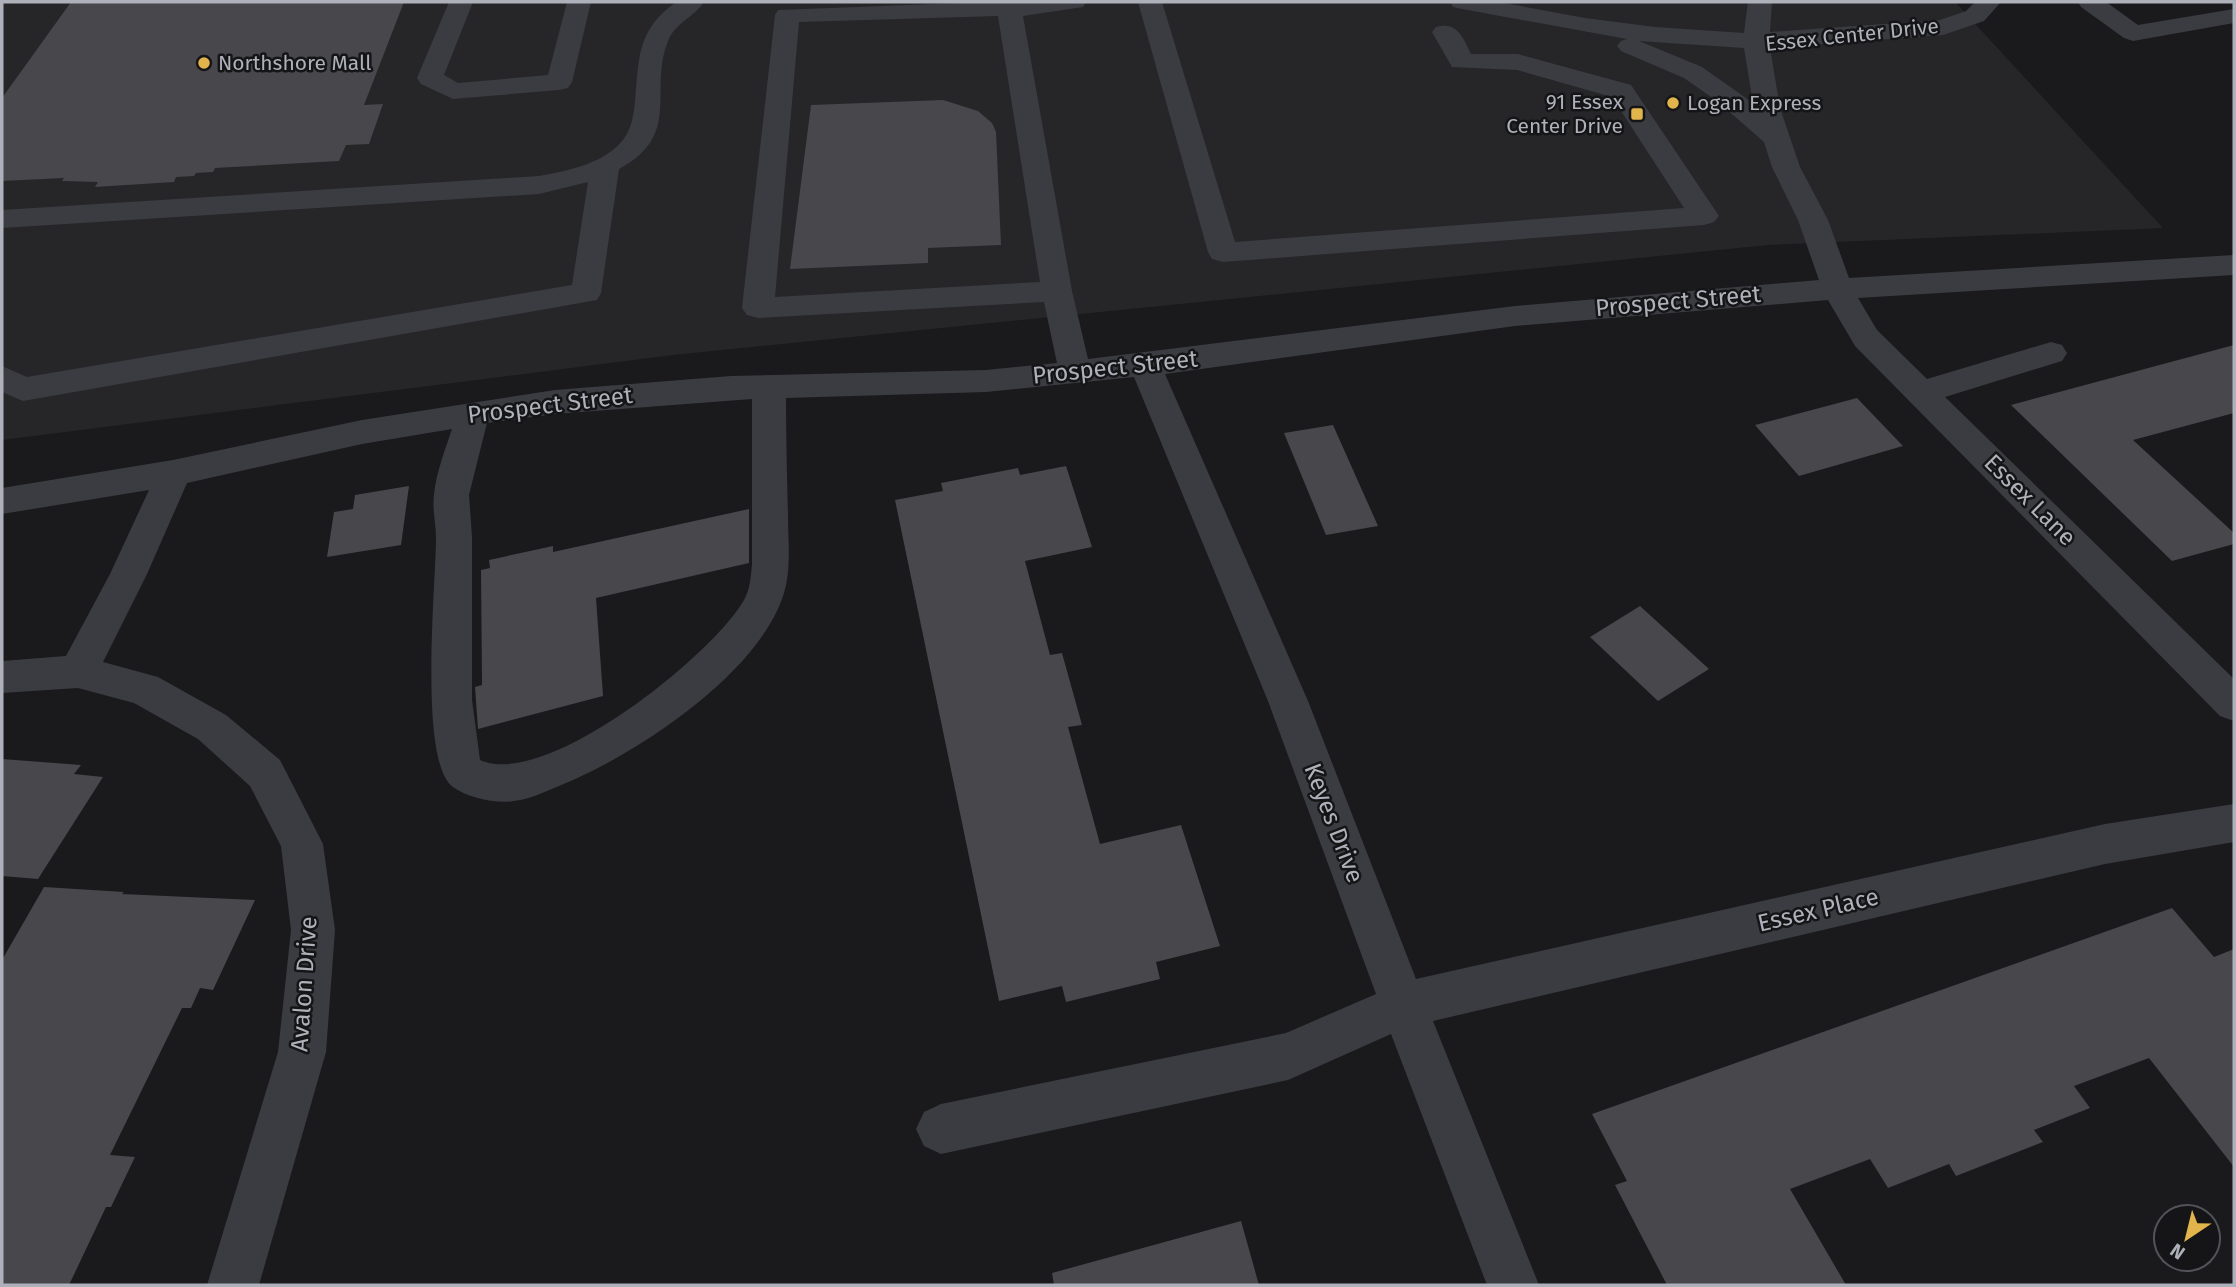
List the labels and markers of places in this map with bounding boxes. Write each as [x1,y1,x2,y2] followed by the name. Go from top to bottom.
[218,50,371,76] place label: Northshore Mall
[196,55,212,71] marker: Northshore Mall
[1506,89,1624,139] place label: 91 Essex Center Drive
[1687,90,1821,116] place label: Logan Express
[1665,95,1681,111] marker: Logan Express
[1629,106,1645,122] marker: 91 Essex Center Drive

